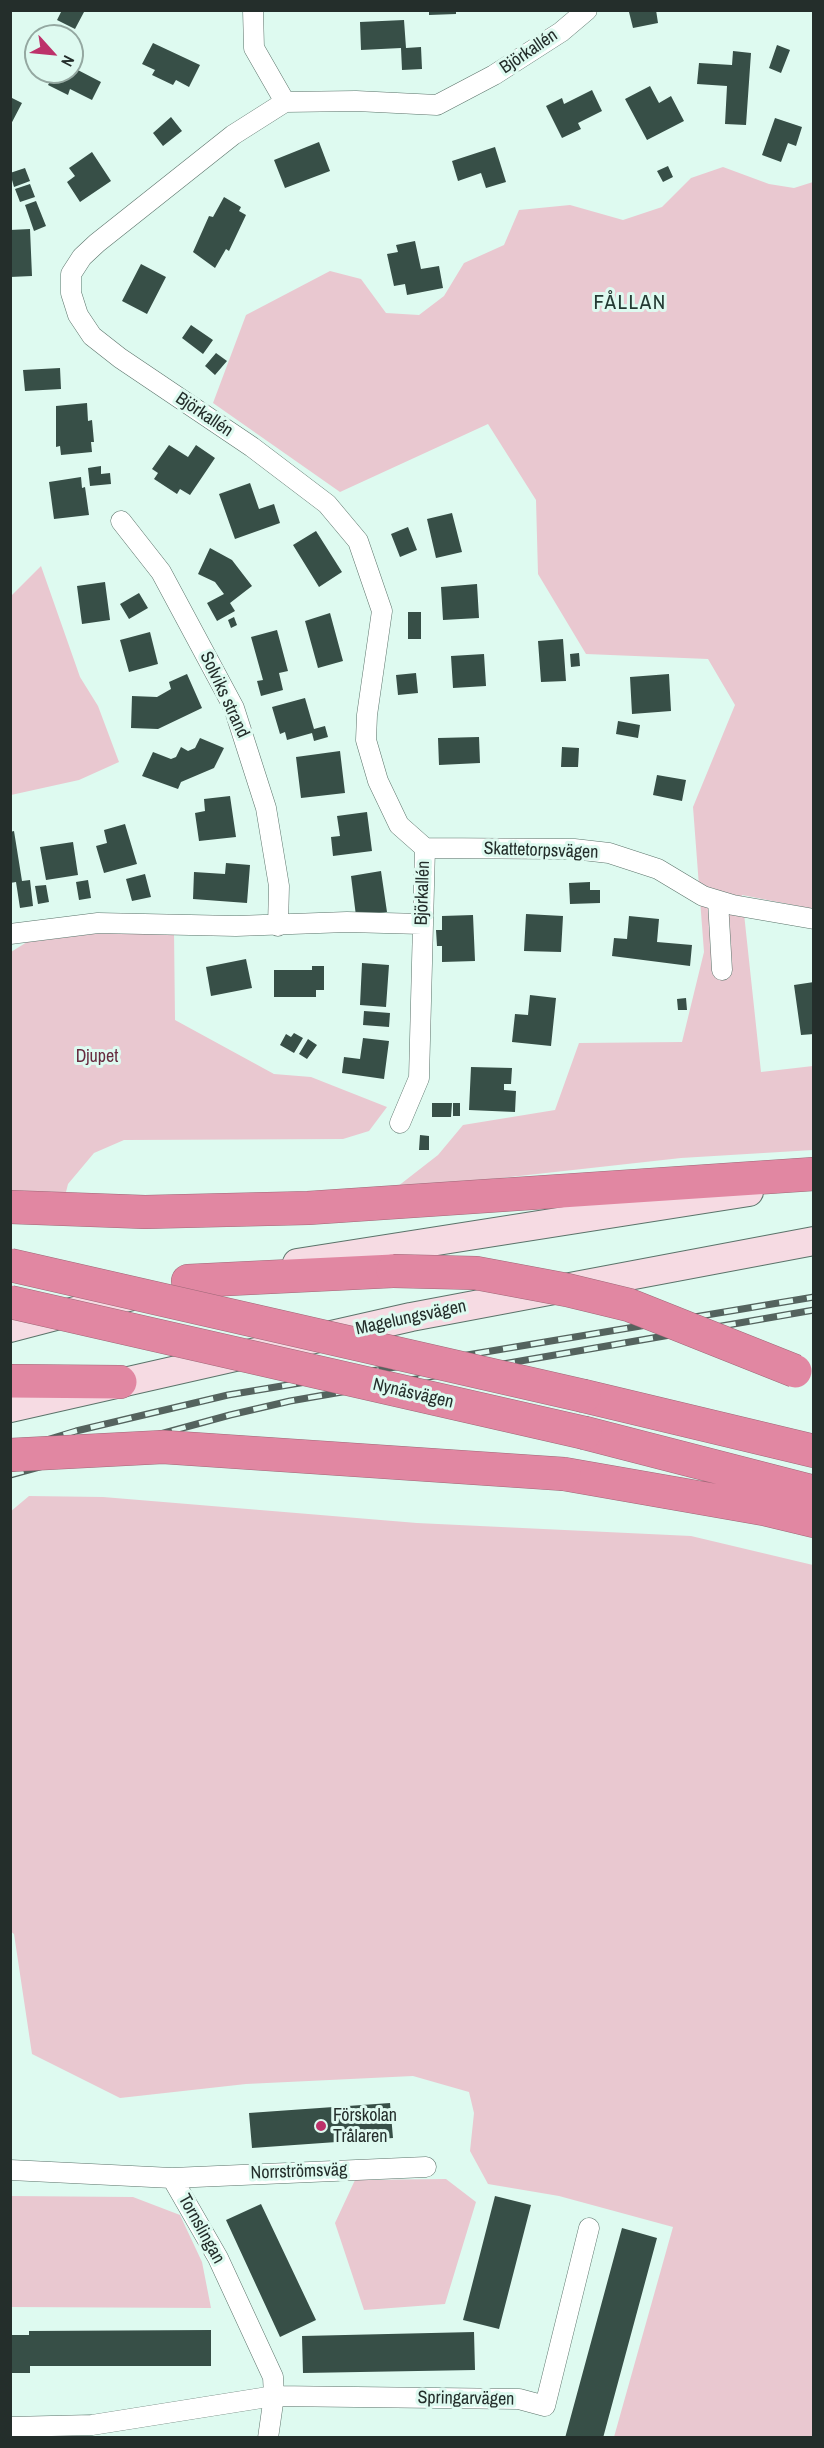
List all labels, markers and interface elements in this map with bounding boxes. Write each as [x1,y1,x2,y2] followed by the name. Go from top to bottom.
[24,24,84,84] north arrow
[496,25,562,79] street label: Björkallén
[56,52,80,70] text: N
[593,290,667,316] district label: FÅLLAN
[171,388,237,442] street label: Björkallén
[195,648,253,742] street label: Solviks strand
[483,838,599,864] street label: Skattetorpsvägen
[411,860,435,926] street label: Björkallén
[76,1046,118,1068] park label: Djupet
[354,1296,468,1340] street label: Magelungsvägen
[371,1374,455,1414] street label: Nynäsvägen
[333,2105,397,2148] place label: Förskolan Trålaren
[314,2119,328,2133] marker: Förskolan Trålaren
[250,2160,348,2184] street label: Norrströmsväg
[173,2190,229,2268] street label: Tornslingan
[417,2387,515,2411] street label: Springarvägen

